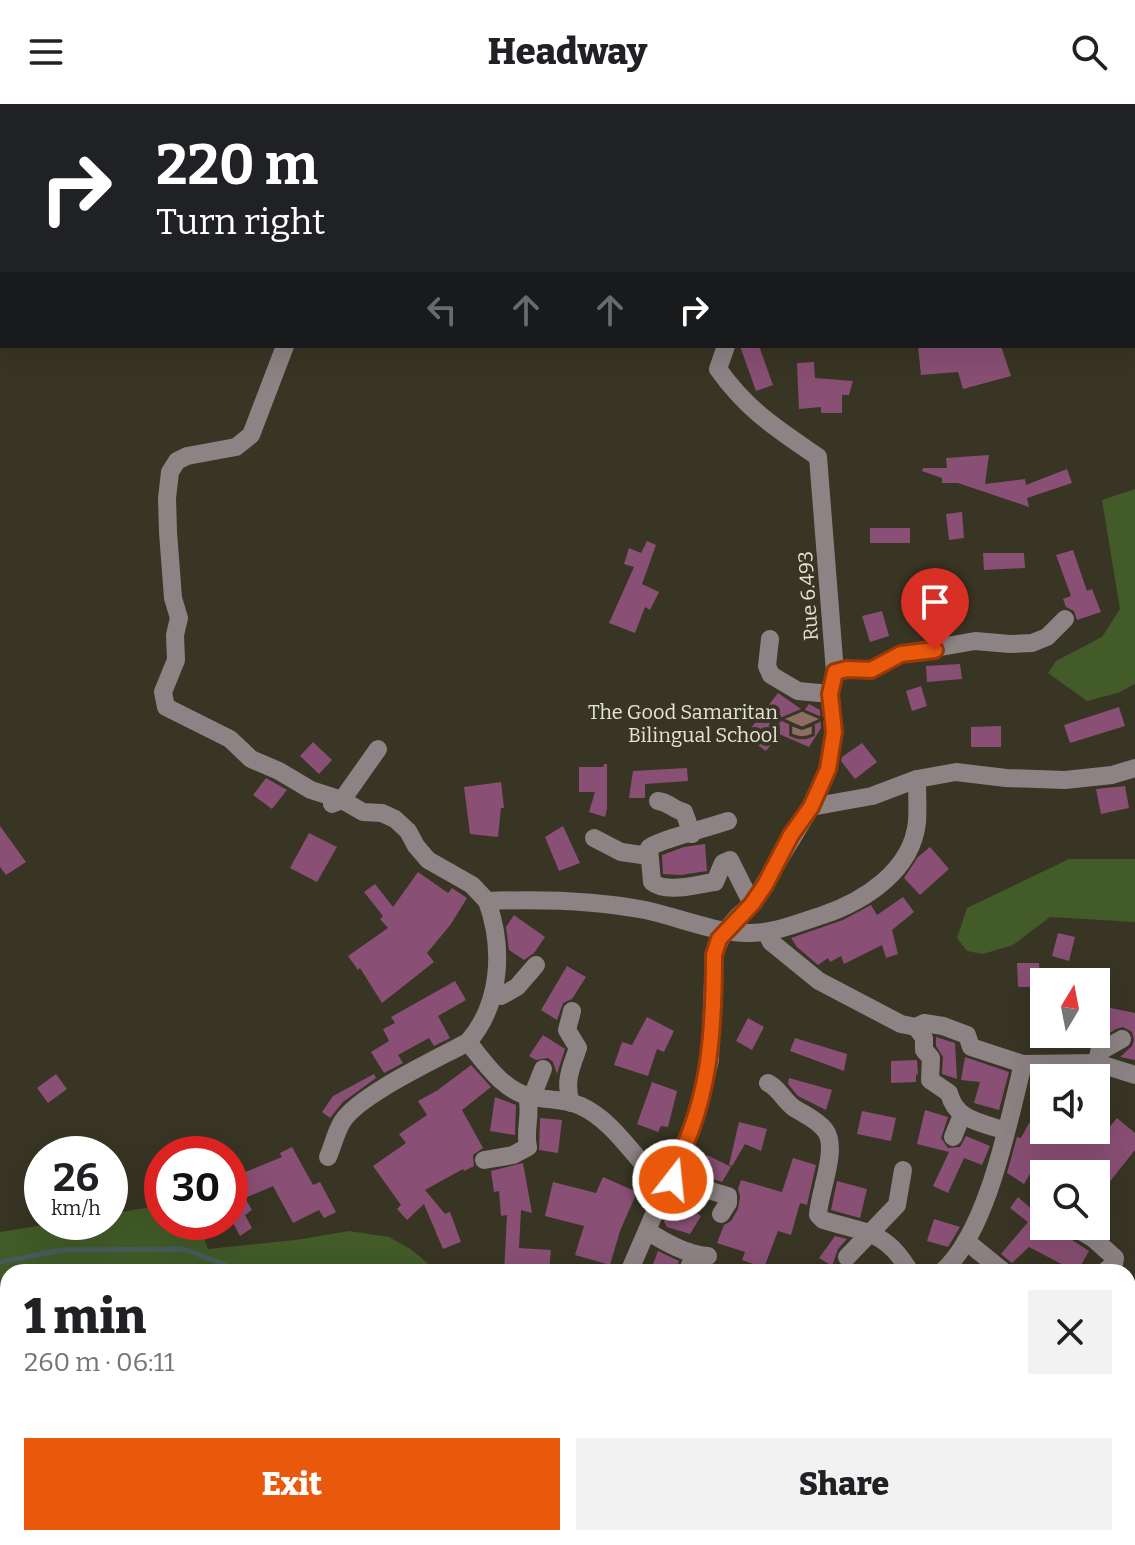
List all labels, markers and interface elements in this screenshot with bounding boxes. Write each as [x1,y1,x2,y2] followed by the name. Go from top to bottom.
[24,30,68,74] icon: menu
[488,30,647,74] text: Headway
[1067,30,1111,74] icon: search
[156,132,318,199] text: 220 m
[24,136,128,240] icon: right
[156,200,325,244] text: Turn right
[420,288,464,332] icon: left
[504,288,548,332] icon: ahead
[588,288,632,332] icon: ahead
[672,288,716,332] icon: right
[793,550,823,642] street label: Rue 6.493
[901,568,969,650] pin
[913,580,957,624] icon: arrive
[588,700,778,747] place label: The Good Samaritan Bilingual School
[785,707,819,741] school or university icon: The Good Samaritan Bilingual School
[1030,968,1110,1048] north arrow
[1030,968,1110,1240] map controls
[1030,1064,1110,1144] button: sound
[144,1136,248,1240] speed limit sign: 30
[631,1138,715,1222] position arrow
[53,1154,99,1202] text: 26
[1030,1160,1110,1240] button: search
[51,1196,101,1220] text: km/h
[24,1288,146,1346] text: 1 min
[1028,1290,1112,1374] button: close
[24,1347,175,1378] text: 260 m · 06:11
[24,1438,560,1530] button: Exit
[576,1438,1112,1530] button: Share

